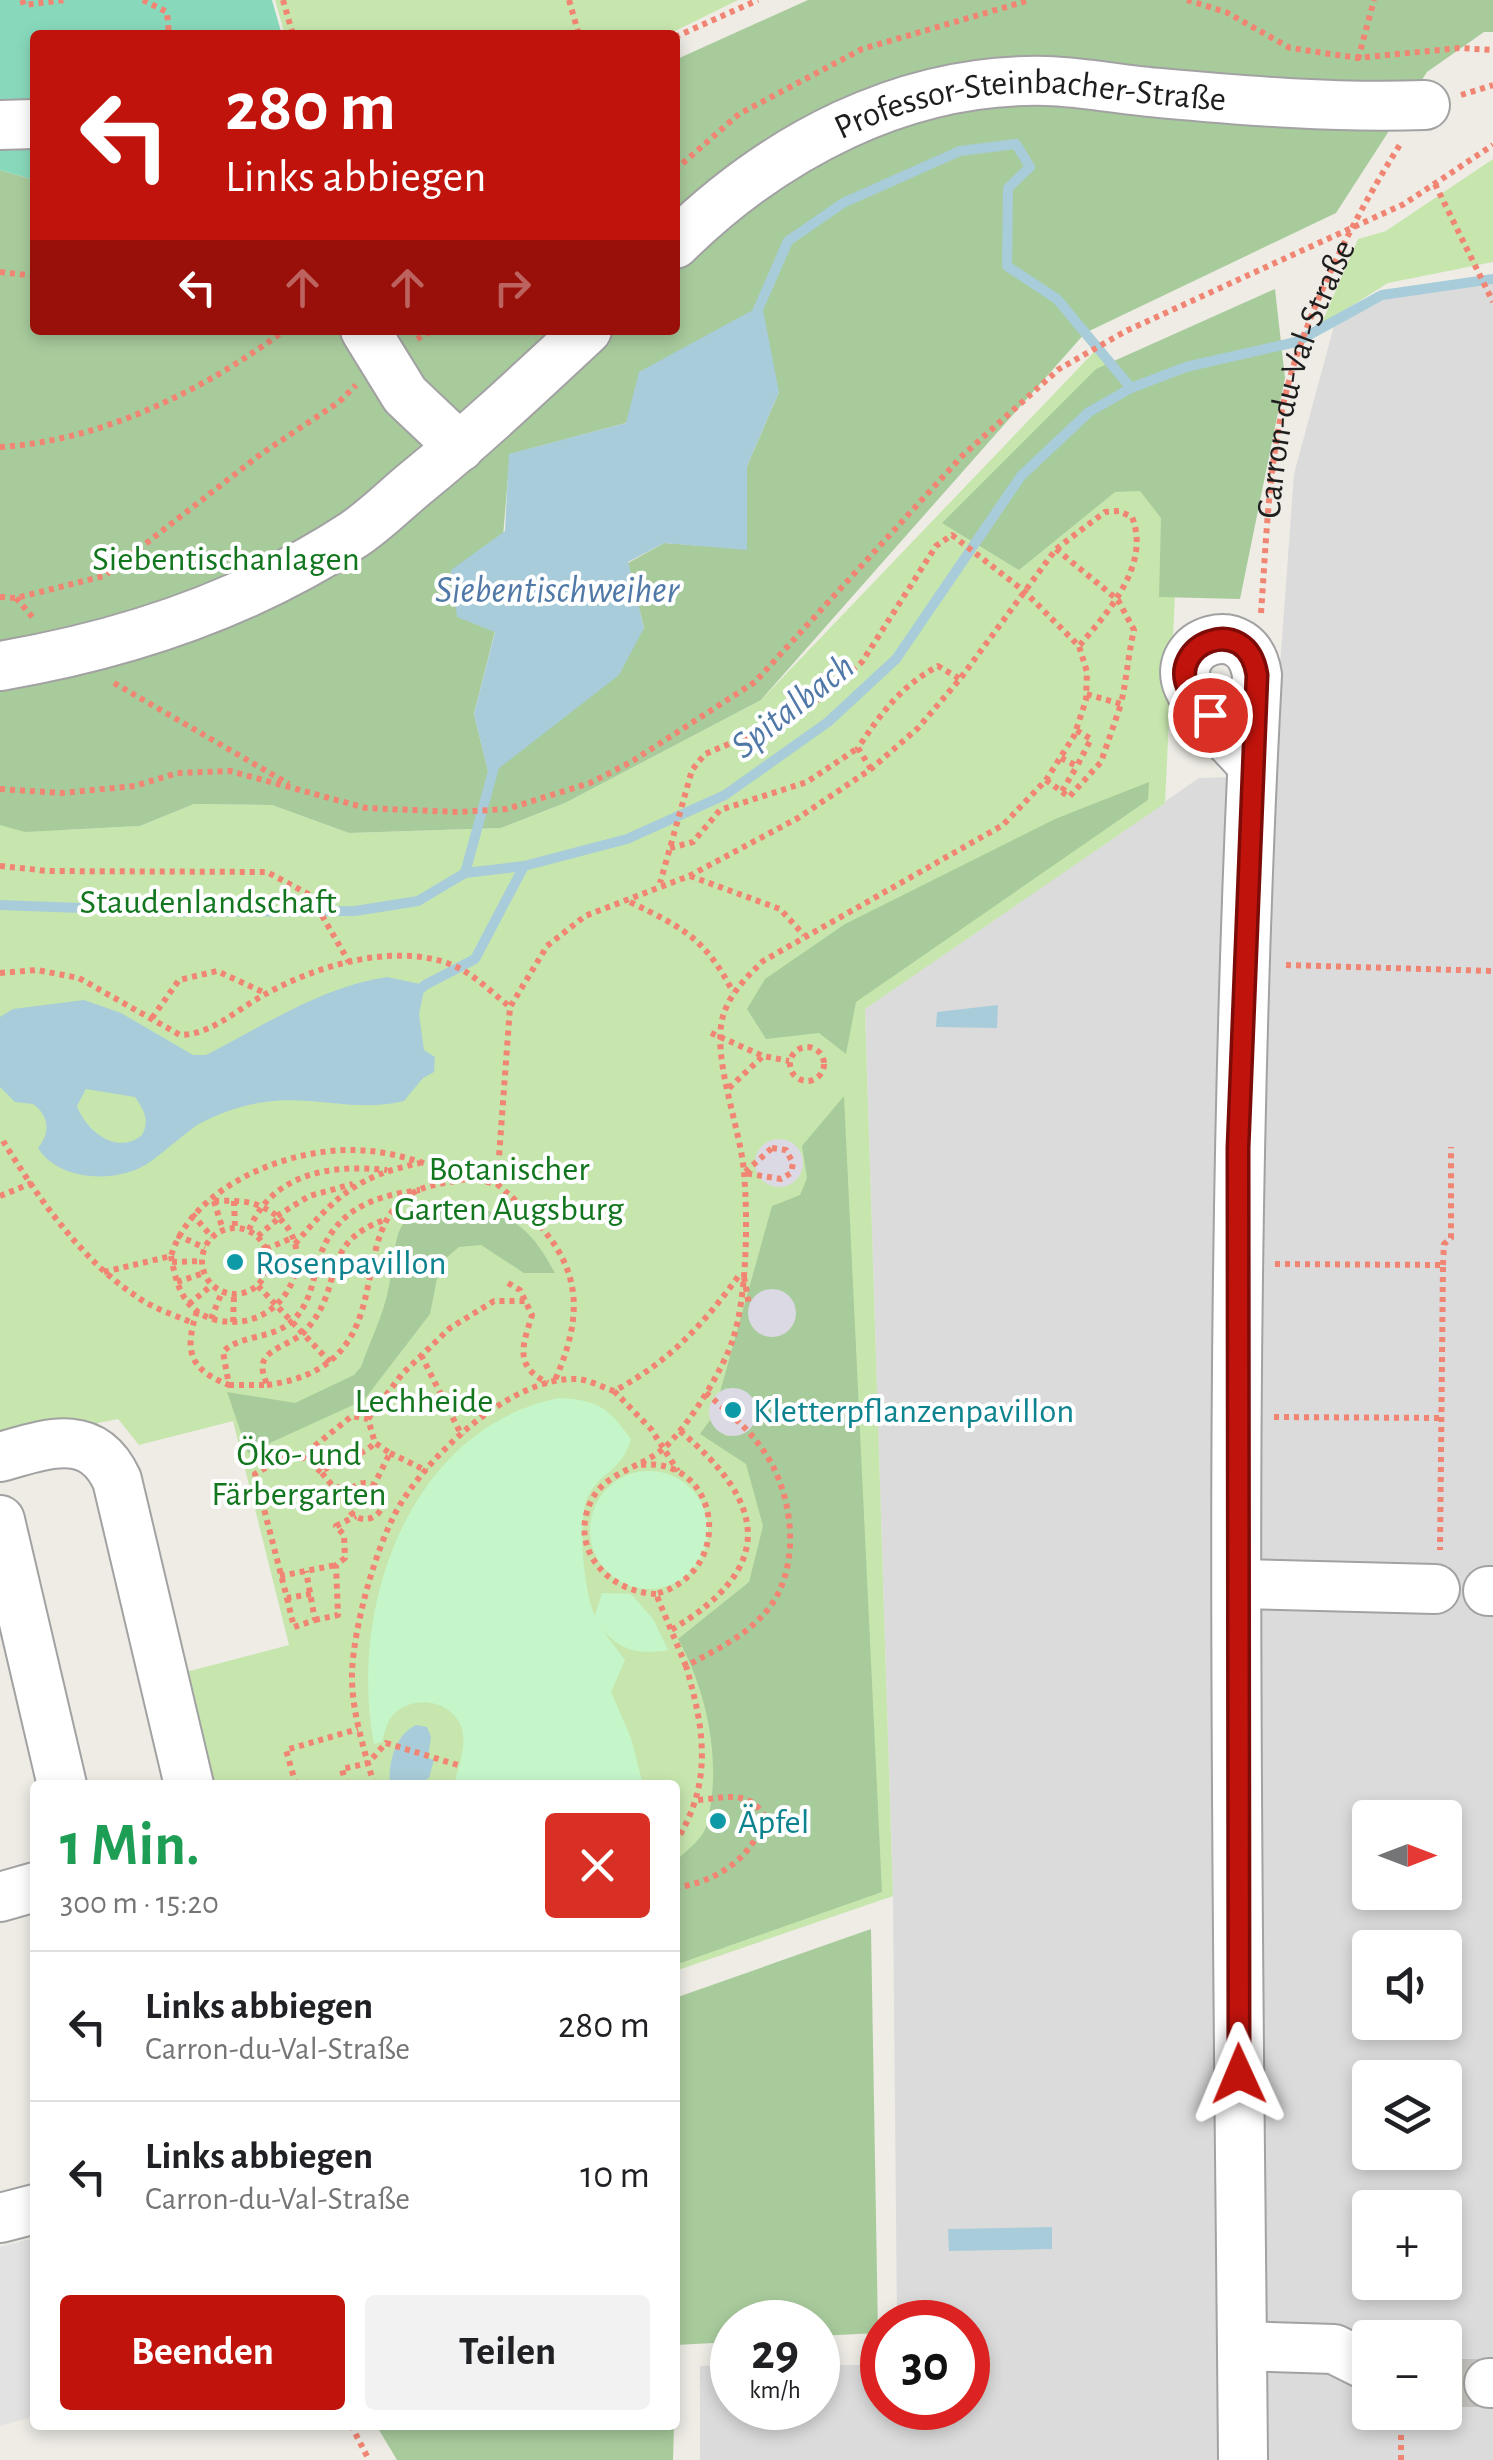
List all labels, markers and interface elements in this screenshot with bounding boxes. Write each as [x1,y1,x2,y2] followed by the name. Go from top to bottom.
[829,65,1227,146] street label: Professor-Steinbacher-Straße
[60,70,190,200] icon: left
[225,73,396,143] text: 280 m
[225,155,487,200] text: Links abbiegen
[1252,234,1362,520] street label: Carron-du-Val-Straße
[170,260,225,315] icon: left
[275,260,330,315] icon: ahead
[380,260,435,315] icon: ahead
[485,260,540,315] icon: right
[92,542,360,577] park label: Siebentischanlagen
[435,572,681,610] water label: Siebentischweiher
[725,647,862,766] water label: Spitalbach
[1168,673,1253,758] pin
[1183,688,1238,743] icon: arrive
[79,885,337,920] park label: Staudenlandschaft
[394,1152,624,1227] park label: Botanischer Garten Augsburg
[255,1246,447,1281] place label: Rosenpavillon
[224,1251,246,1273] marker: Rosenpavillon
[355,1384,493,1419] park label: Lechheide
[753,1394,1074,1429] place label: Kletterpflanzenpavillon
[722,1399,744,1421] marker: Kletterpflanzenpavillon
[211,1436,387,1512] park label: Öko- und Färbergarten
[1352,1800,1462,1910] north arrow
[1352,1800,1462,2430] map controls
[738,1804,809,1840] place label: Äpfel
[707,1810,729,1832] marker: Äpfel
[545,1813,650,1918] button: close
[60,1816,200,1876] text: 1 Min.
[60,1887,219,1919] text: 300 m · 15:20
[1352,1930,1462,2040] button: sound
[145,1988,373,2026] text: Links abbiegen
[60,1999,115,2054] icon: left
[558,2007,650,2045] text: 280 m
[1187,2022,1291,2126] position arrow
[145,2033,410,2065] text: Carron-du-Val-Straße
[1352,2060,1462,2170] button: layers
[145,2138,373,2176] text: Links abbiegen
[60,2149,115,2204] icon: left
[580,2157,650,2195] text: 10 m
[145,2183,410,2215] text: Carron-du-Val-Straße
[1352,2190,1462,2300] button: +
[60,2295,345,2410] button: Beenden
[365,2295,650,2410] button: Teilen
[860,2300,990,2430] speed limit sign: 30
[1352,2320,1462,2430] button: −
[751,2328,799,2378] text: 29
[749,2378,801,2403] text: km/h

